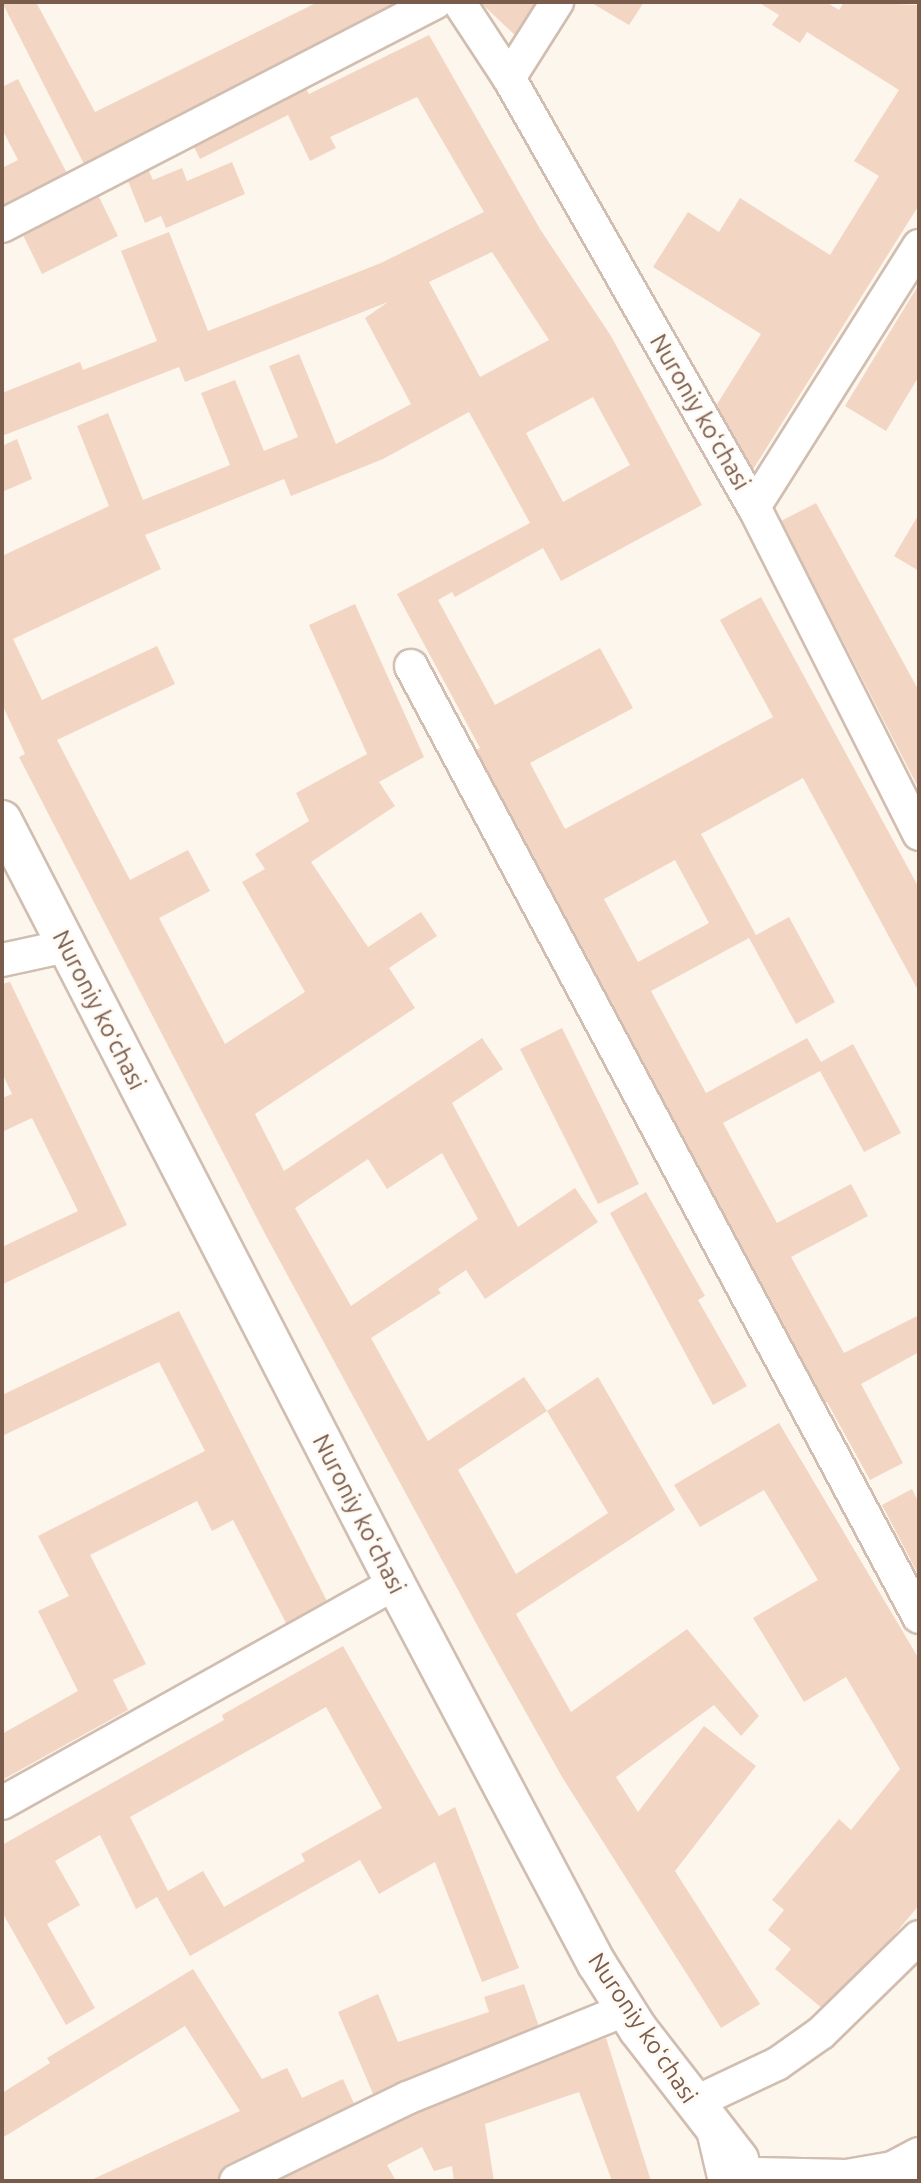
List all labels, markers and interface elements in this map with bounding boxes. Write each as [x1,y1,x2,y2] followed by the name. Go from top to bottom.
[644,329,756,495] street label: Nuroniy koʻchasi
[46,926,152,1094] street label: Nuroniy koʻchasi
[306,1430,412,1598] street label: Nuroniy koʻchasi
[582,1947,704,2109] street label: Nuroniy koʻchasi

